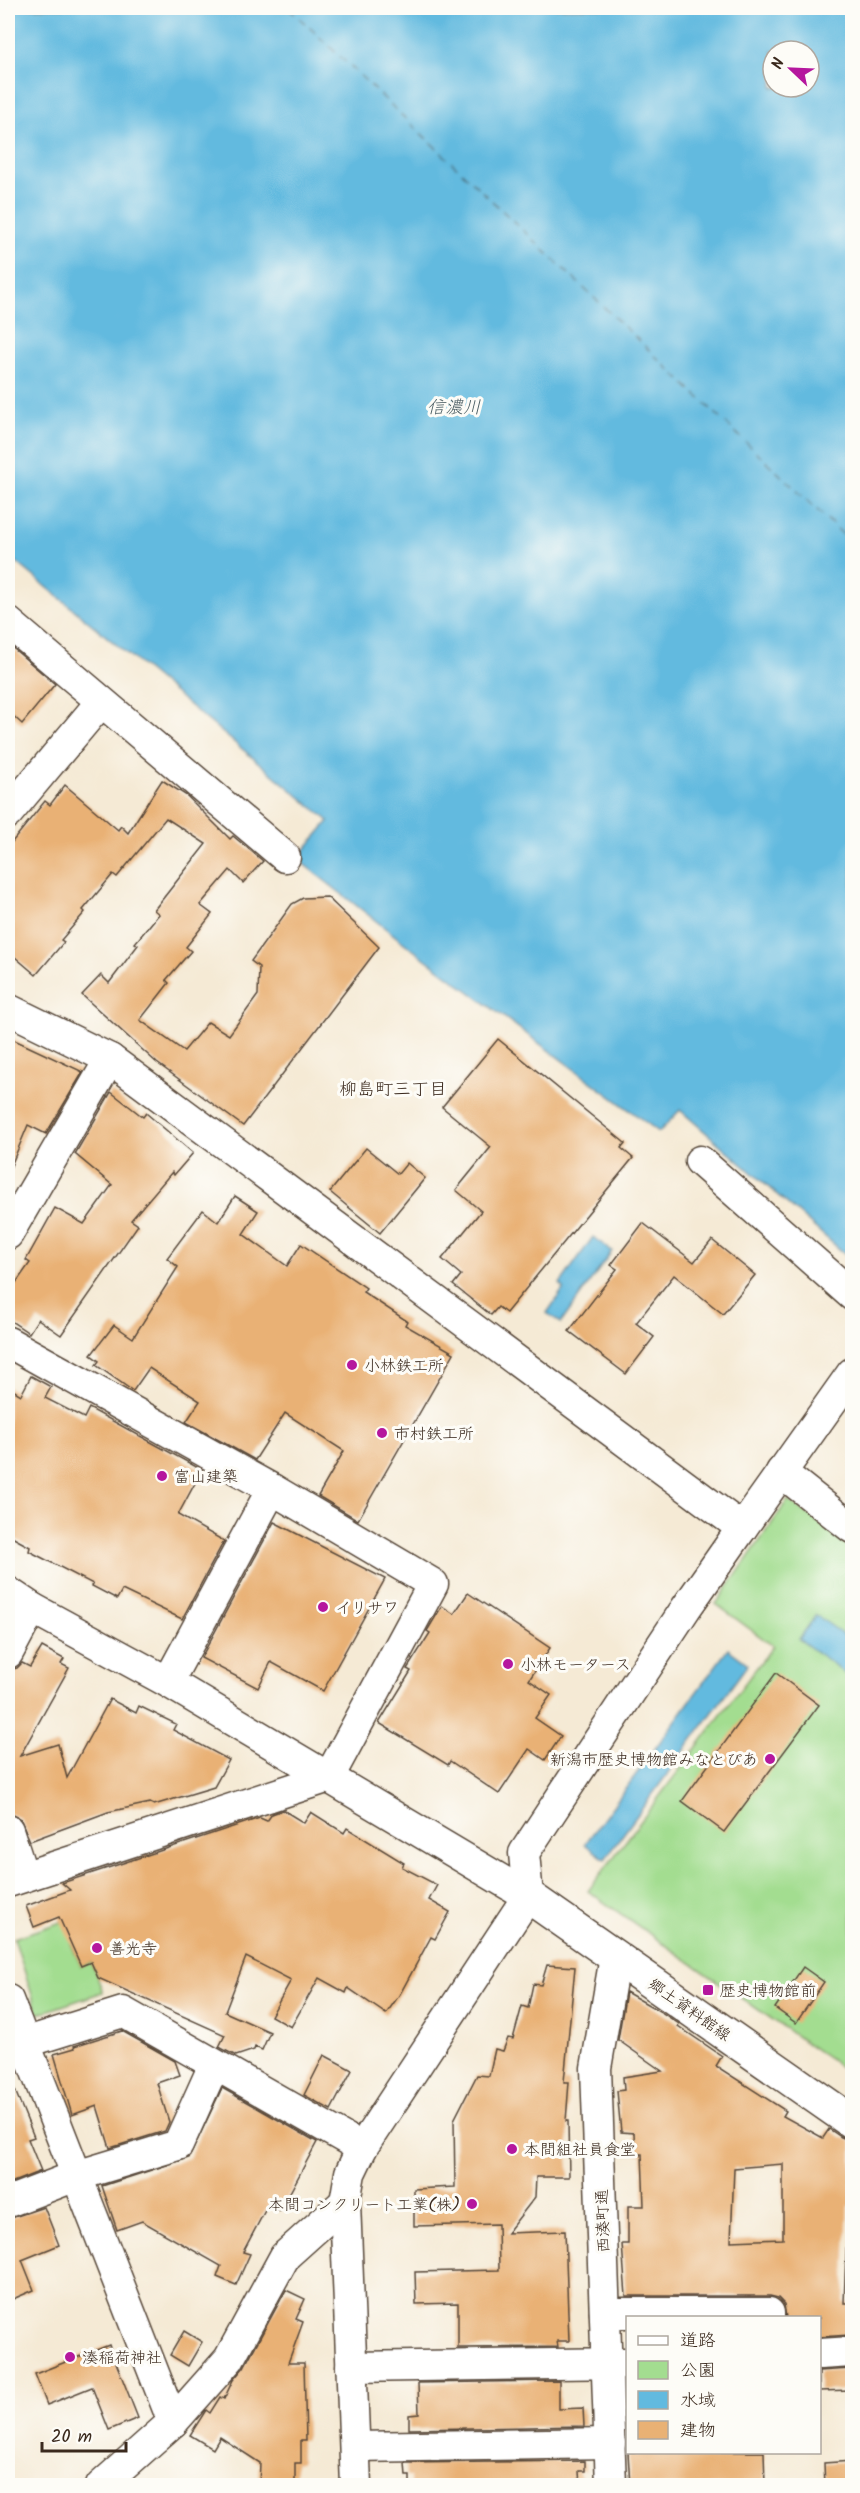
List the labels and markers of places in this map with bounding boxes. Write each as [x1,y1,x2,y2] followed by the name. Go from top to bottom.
[364,1354,444,1379] place label: 小林鉄工所
[345,1358,359,1372] marker: 小林鉄工所
[394,1422,474,1447] place label: 市村鉄工所
[375,1426,389,1440] marker: 市村鉄工所
[174,1465,238,1490] place label: 富山建築
[155,1469,169,1483] marker: 富山建築
[335,1596,399,1621] place label: イリサワ
[316,1600,330,1614] marker: イリサワ
[520,1653,631,1678] place label: 小林モータース
[501,1657,515,1671] marker: 小林モータース
[550,1748,758,1773] place label: 新潟市歴史博物館みなとぴあ
[763,1752,777,1766] marker: 新潟市歴史博物館みなとぴあ
[109,1937,157,1962] place label: 善光寺
[90,1941,104,1955] marker: 善光寺
[720,1979,816,2004] place label: 歴史博物館前
[701,1983,715,1997] marker: 歴史博物館前
[524,2138,636,2163] place label: 本間組社員食堂
[505,2142,519,2156] marker: 本間組社員食堂
[268,2193,460,2218] place label: 本間コンクリート工業(株)
[465,2197,479,2211] marker: 本間コンクリート工業(株)
[82,2346,162,2371] place label: 湊稲荷神社
[63,2350,77,2364] marker: 湊稲荷神社

